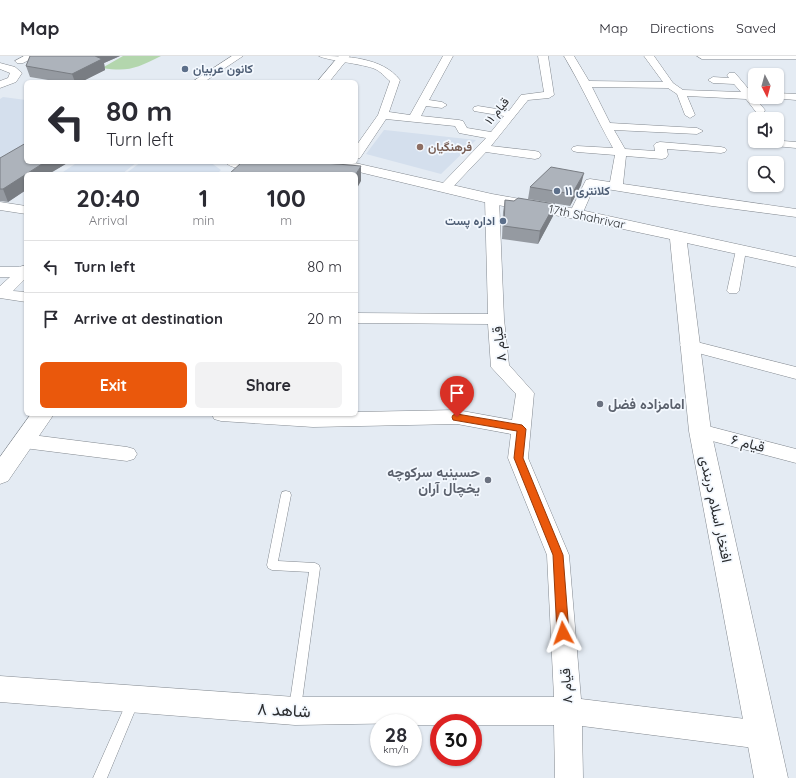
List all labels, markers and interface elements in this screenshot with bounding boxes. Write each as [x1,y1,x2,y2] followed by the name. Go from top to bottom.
[20,16,59,40] text: Map
[599,19,628,37] text: Map
[650,19,714,37] text: Directions
[736,19,776,37] text: Saved
[193,61,253,77] place label: کانون عربیان
[180,64,190,74] marker: کانون عربیان
[748,68,784,104] north arrow
[748,68,784,192] map controls
[106,93,172,128] text: 80 m
[481,94,513,128] street label: قیام ۱۱
[40,96,92,148] icon: left
[748,112,784,148] button: sound
[106,128,174,151] text: Turn left
[428,139,472,155] place label: فرهنگیان
[415,142,425,152] marker: فرهنگیان
[748,156,784,192] button: search
[76,183,140,213] text: 20:40
[199,183,208,213] text: 1
[267,183,306,213] text: 100
[565,183,610,199] place label: کلانتری ۱۱
[552,186,562,196] marker: کلانتری ۱۱
[547,201,627,232] street label: 17th Shahrivar
[89,212,128,228] text: Arrival
[192,212,215,228] text: min
[280,212,292,228] text: m
[445,213,495,229] place label: اداره پست
[498,216,508,226] marker: اداره پست
[40,256,62,278] icon: left
[74,257,136,276] text: Turn left
[307,257,342,276] text: 80 m
[40,308,62,330] icon: arrive
[74,309,223,328] text: Arrive at destination
[307,309,342,328] text: 20 m
[488,325,510,363] street label: قیام ۸
[40,362,187,408] button: Exit
[195,362,342,408] button: Share
[440,376,474,417] pin
[446,382,468,404] icon: arrive
[608,395,685,413] place label: امامزاده فضل
[595,399,605,409] marker: امامزاده فضل
[729,430,767,456] street label: قیام ۶
[696,454,736,564] street label: افتخار اسلام دربندی
[387,463,480,498] place label: حسینیه سرکوچه یخچال آران
[483,475,493,485] marker: حسینیه سرکوچه یخچال آران
[542,612,584,654] position arrow
[556,668,576,704] street label: قیام ۸
[257,698,311,721] street label: شاهد ۸
[430,714,482,766] speed limit sign: 30
[385,722,407,747] text: 28
[383,743,409,756] text: km/h

